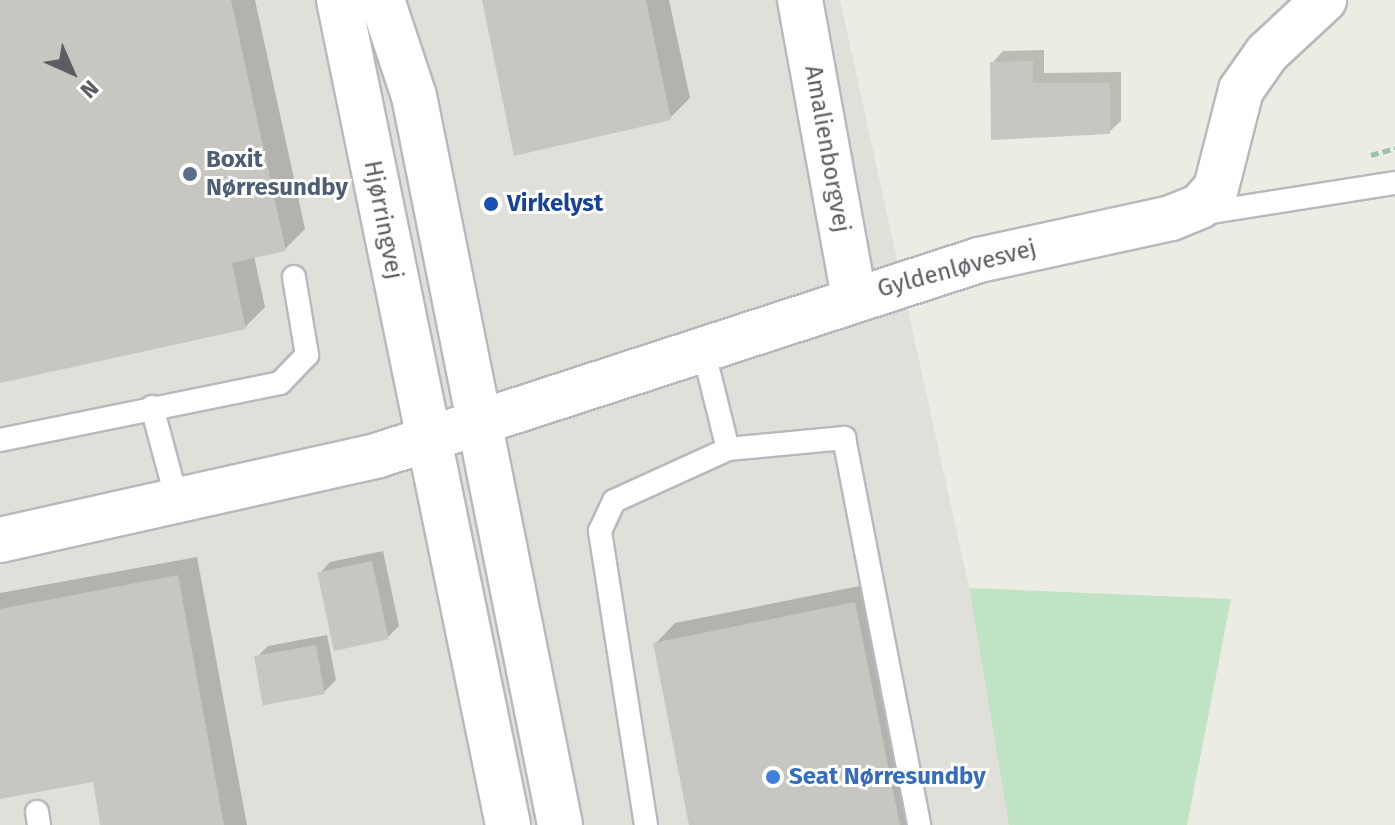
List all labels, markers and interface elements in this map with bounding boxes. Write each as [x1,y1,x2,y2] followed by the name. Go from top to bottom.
[32,32,112,112] north arrow
[798,63,856,235] street label: Amalienborgvej
[75,75,104,104] text: N
[206,146,348,202] place label: Boxit Nørresundby
[357,158,409,282] street label: Hjørringvej
[181,165,199,183] marker: Boxit Nørresundby
[507,190,603,218] place label: Virkelyst
[482,195,500,213] marker: Virkelyst
[874,234,1040,304] street label: Gyldenløvesvej
[789,763,986,791] place label: Seat Nørresundby
[764,768,782,786] marker: Seat Nørresundby

